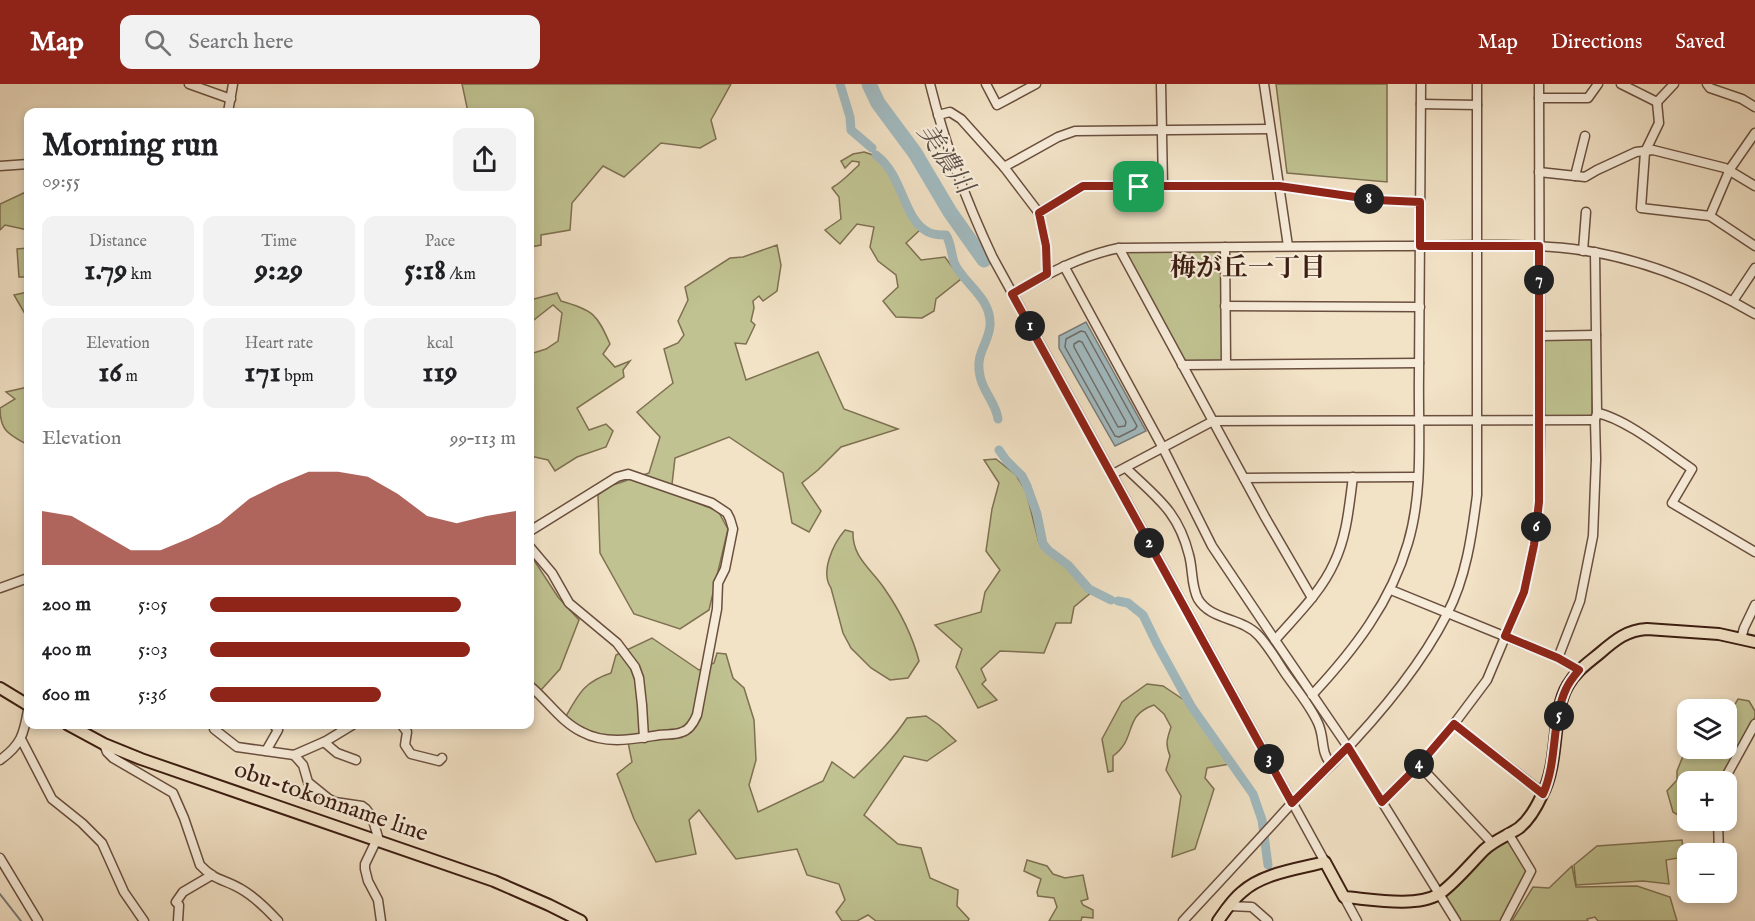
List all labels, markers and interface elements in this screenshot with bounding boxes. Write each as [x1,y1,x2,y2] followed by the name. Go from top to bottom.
[120,15,540,69] search box
[30,25,84,60] text: Map
[141,26,174,59] icon: search
[189,28,293,56] text: Search here
[1478,29,1518,56] text: Map
[1551,29,1642,56] text: Directions
[1675,29,1725,56] text: Saved
[910,117,982,203] water label: 美濃川
[42,125,218,167] text: Morning run
[453,128,516,191] button: share
[1113,161,1164,212] pin
[42,169,80,194] text: 09:55
[1122,170,1155,203] icon: arrive
[1354,184,1384,214] pin: 8
[1366,189,1372,209] text: 8
[89,232,147,252] text: Distance
[261,232,297,252] text: Time
[425,232,455,252] text: Pace
[84,252,127,290] text: 1.79
[255,252,303,290] text: 9:29
[404,252,446,290] text: 5:18
[1170,252,1326,285] district label: 梅が丘一丁目
[127,265,152,285] text: km
[446,265,476,285] text: /km
[1524,265,1554,295] pin: 7
[1535,270,1543,290] text: 7
[1015,311,1045,341] pin: 1
[1027,316,1033,336] text: 1
[86,334,150,354] text: Elevation
[245,334,313,354] text: Heart rate
[427,334,453,354] text: kcal
[98,354,122,392] text: 16
[244,354,281,392] text: 171
[422,354,458,392] text: 119
[122,367,138,387] text: m
[281,367,314,387] text: bpm
[42,426,121,451] text: Elevation
[450,426,516,451] text: 99–113 m
[1521,512,1551,542] pin: 6
[1533,517,1539,537] text: 6
[1134,528,1164,558] pin: 2
[1145,533,1153,553] text: 2
[42,592,91,617] text: 200 m
[138,592,168,617] text: 5:05
[42,637,91,662] text: 400 m
[138,637,168,662] text: 5:03
[42,682,90,707] text: 600 m
[138,682,166,707] text: 5:36
[1677,699,1737,903] map controls
[1677,699,1737,759] button: layers
[1544,701,1574,731] pin: 5
[1556,706,1562,726] text: 5
[1254,744,1284,774] pin: 3
[1266,749,1272,769] text: 3
[1404,749,1434,779] pin: 4
[230,754,432,850] street label: obu-tokonname line
[1415,754,1423,774] text: 4
[1677,771,1737,831] button: +
[1677,843,1737,903] button: −

